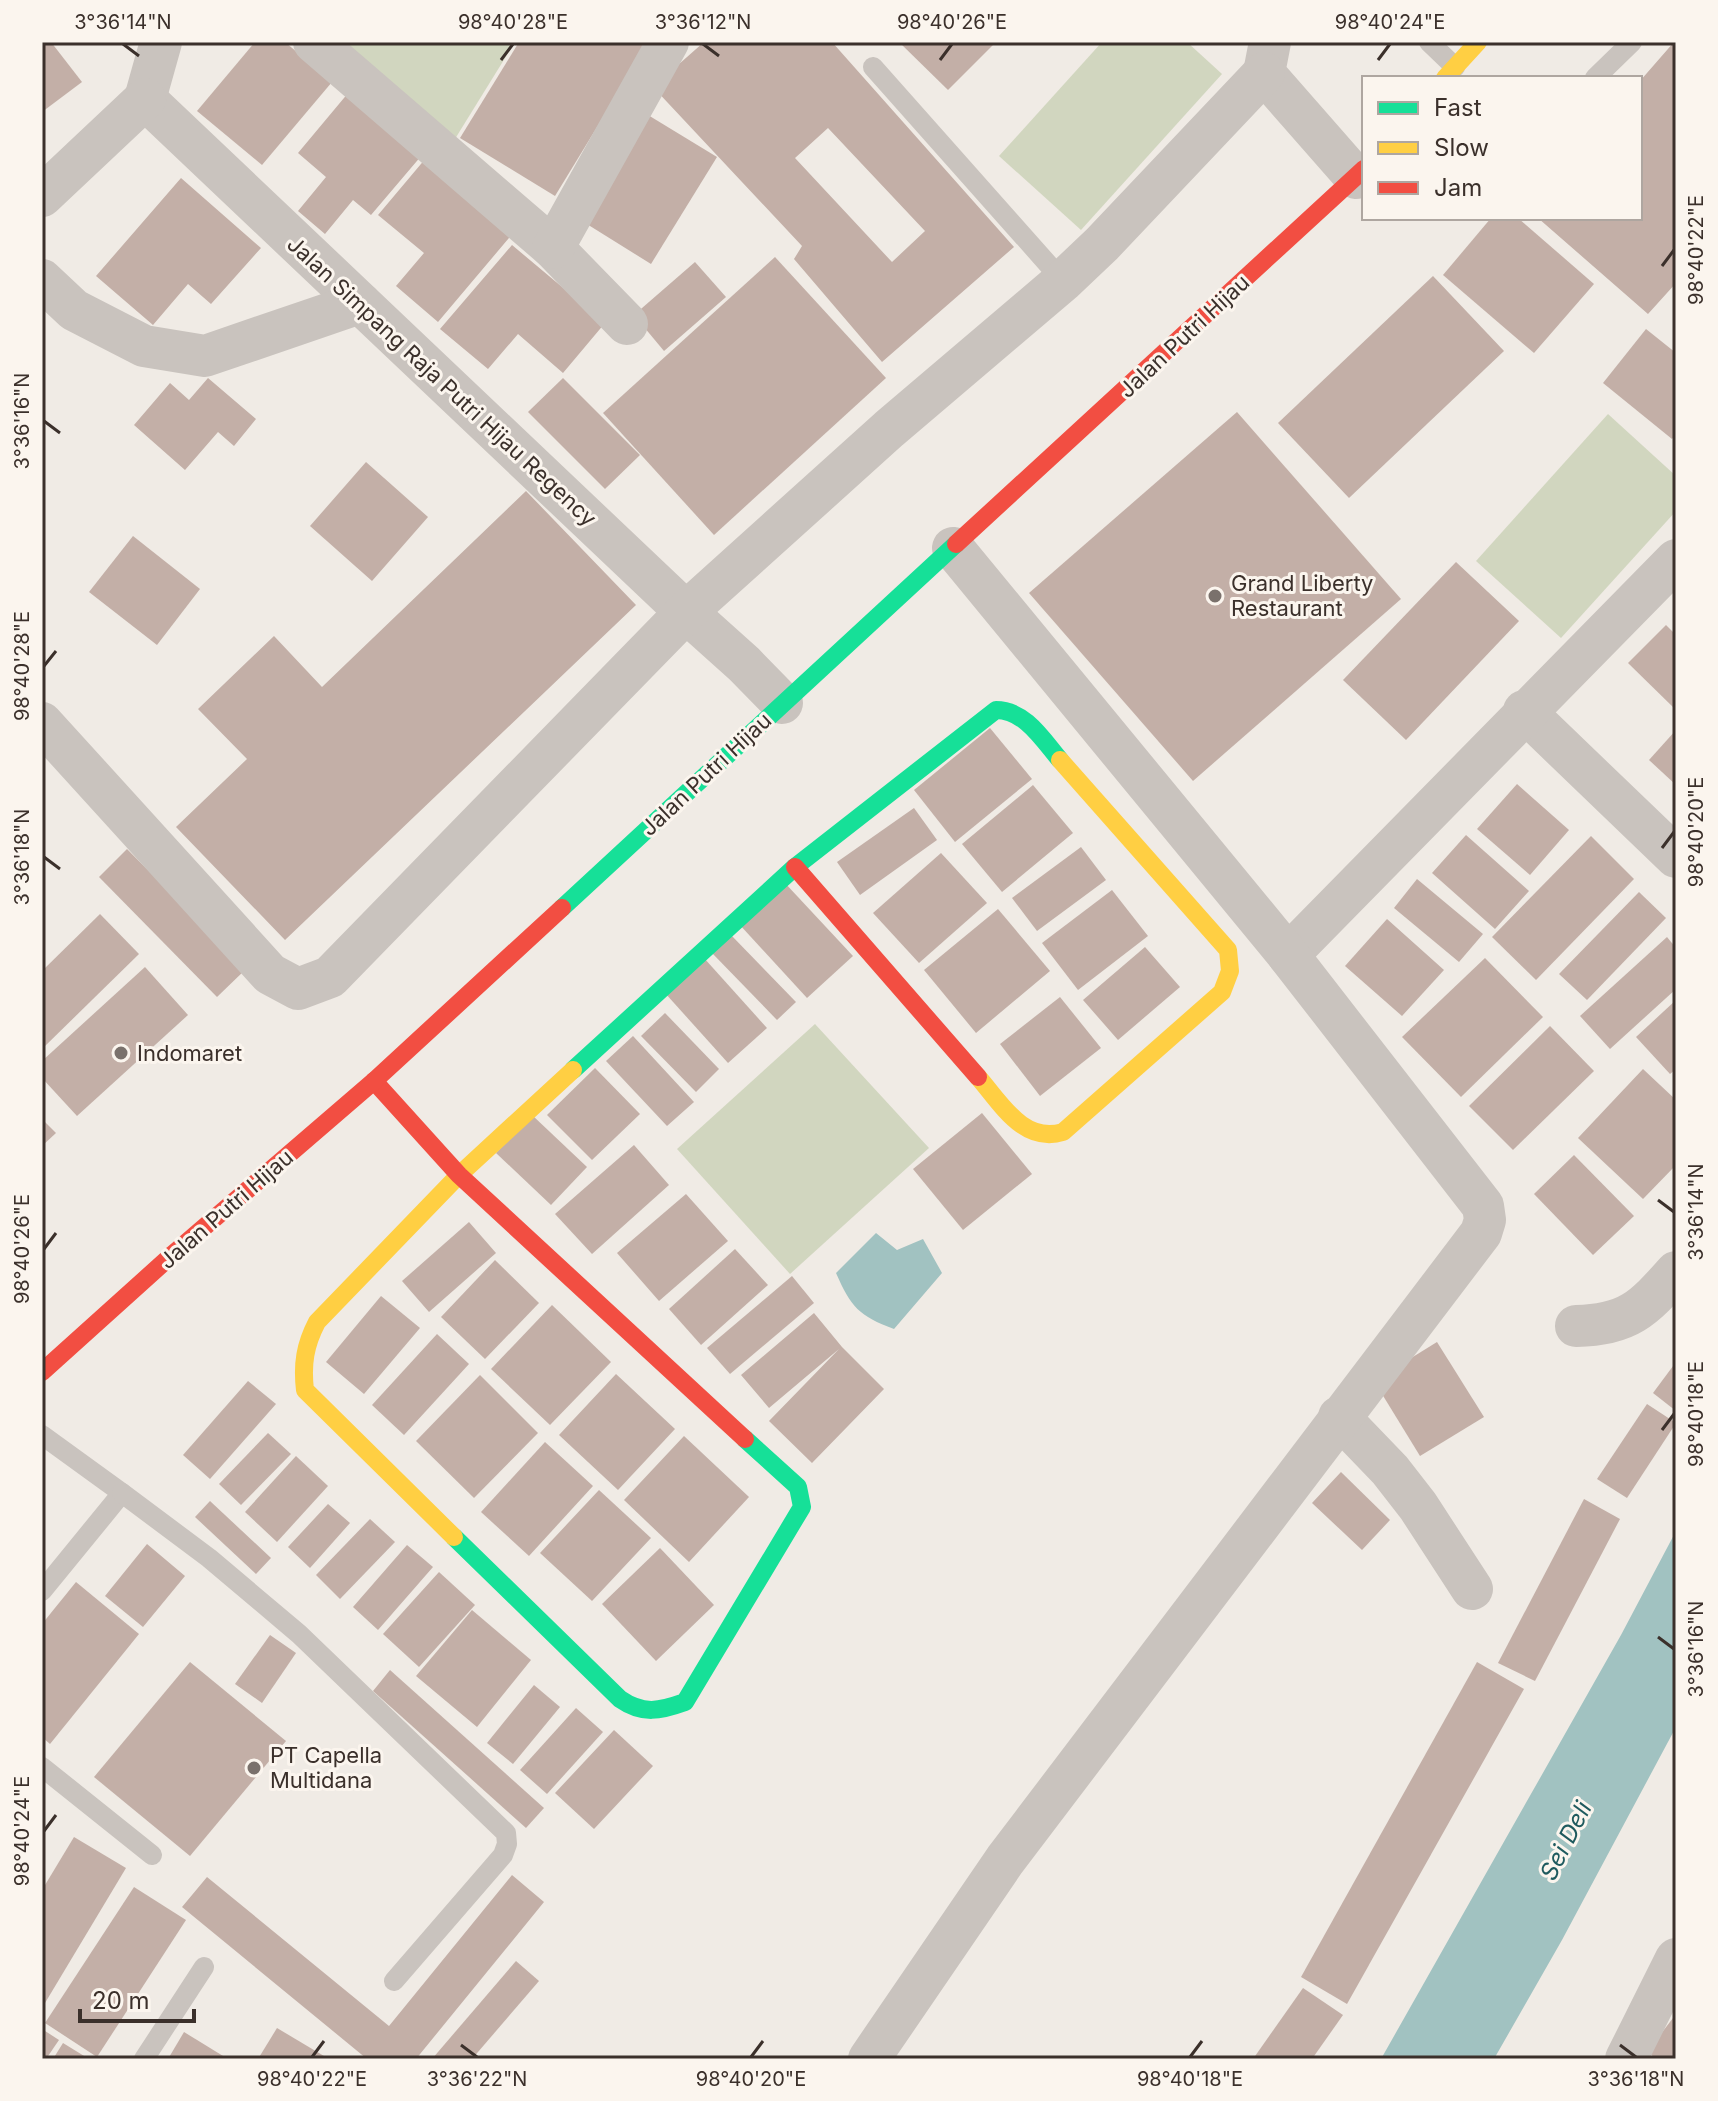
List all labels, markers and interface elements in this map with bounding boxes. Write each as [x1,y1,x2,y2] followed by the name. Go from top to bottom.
[74,10,172,34] text: 3°36'14"N
[458,10,568,34] text: 98°40'28"E
[655,10,751,34] text: 3°36'12"N
[897,10,1007,34] text: 98°40'26"E
[1335,10,1445,34] text: 98°40'24"E
[1362,76,1642,220] legend
[1434,93,1482,122] text: Fast
[1434,133,1489,162] text: Slow
[1434,173,1482,202] text: Jam
[1684,195,1708,305] text: 98°40'22"E
[282,231,602,531] street label: Jalan Simpang Raja Putri Hijau Regency
[1114,269,1254,403] street label: Jalan Putri Hijau
[10,373,34,469] text: 3°36'16"N
[1231,570,1373,621] place label: Grand Liberty Restaurant
[1206,587,1224,605] marker: Grand Liberty Restaurant
[10,611,34,721] text: 98°40'28"E
[636,707,776,841] street label: Jalan Putri Hijau
[1684,777,1708,887] text: 98°40'20"E
[10,809,34,905] text: 3°36'18"N
[137,1040,242,1066] place label: Indomaret
[112,1044,130,1062] marker: Indomaret
[154,1144,298,1274] street label: Jalan Putri Hijau
[1684,1163,1708,1261] text: 3°36'14"N
[10,1194,34,1304] text: 98°40'26"E
[1684,1361,1708,1467] text: 98°40'18"E
[1684,1601,1708,1697] text: 3°36'16"N
[270,1742,382,1793] place label: PT Capella Multidana
[245,1759,263,1777] marker: PT Capella Multidana
[10,1776,34,1886] text: 98°40'24"E
[1533,1795,1598,1885] water label: Sei Deli
[80,1973,194,2023] scale bar
[92,1986,150,2015] text: 20 m
[257,2067,367,2091] text: 98°40'22"E
[427,2067,527,2091] text: 3°36'22"N
[696,2067,806,2091] text: 98°40'20"E
[1137,2067,1243,2091] text: 98°40'18"E
[1588,2067,1684,2091] text: 3°36'18"N

